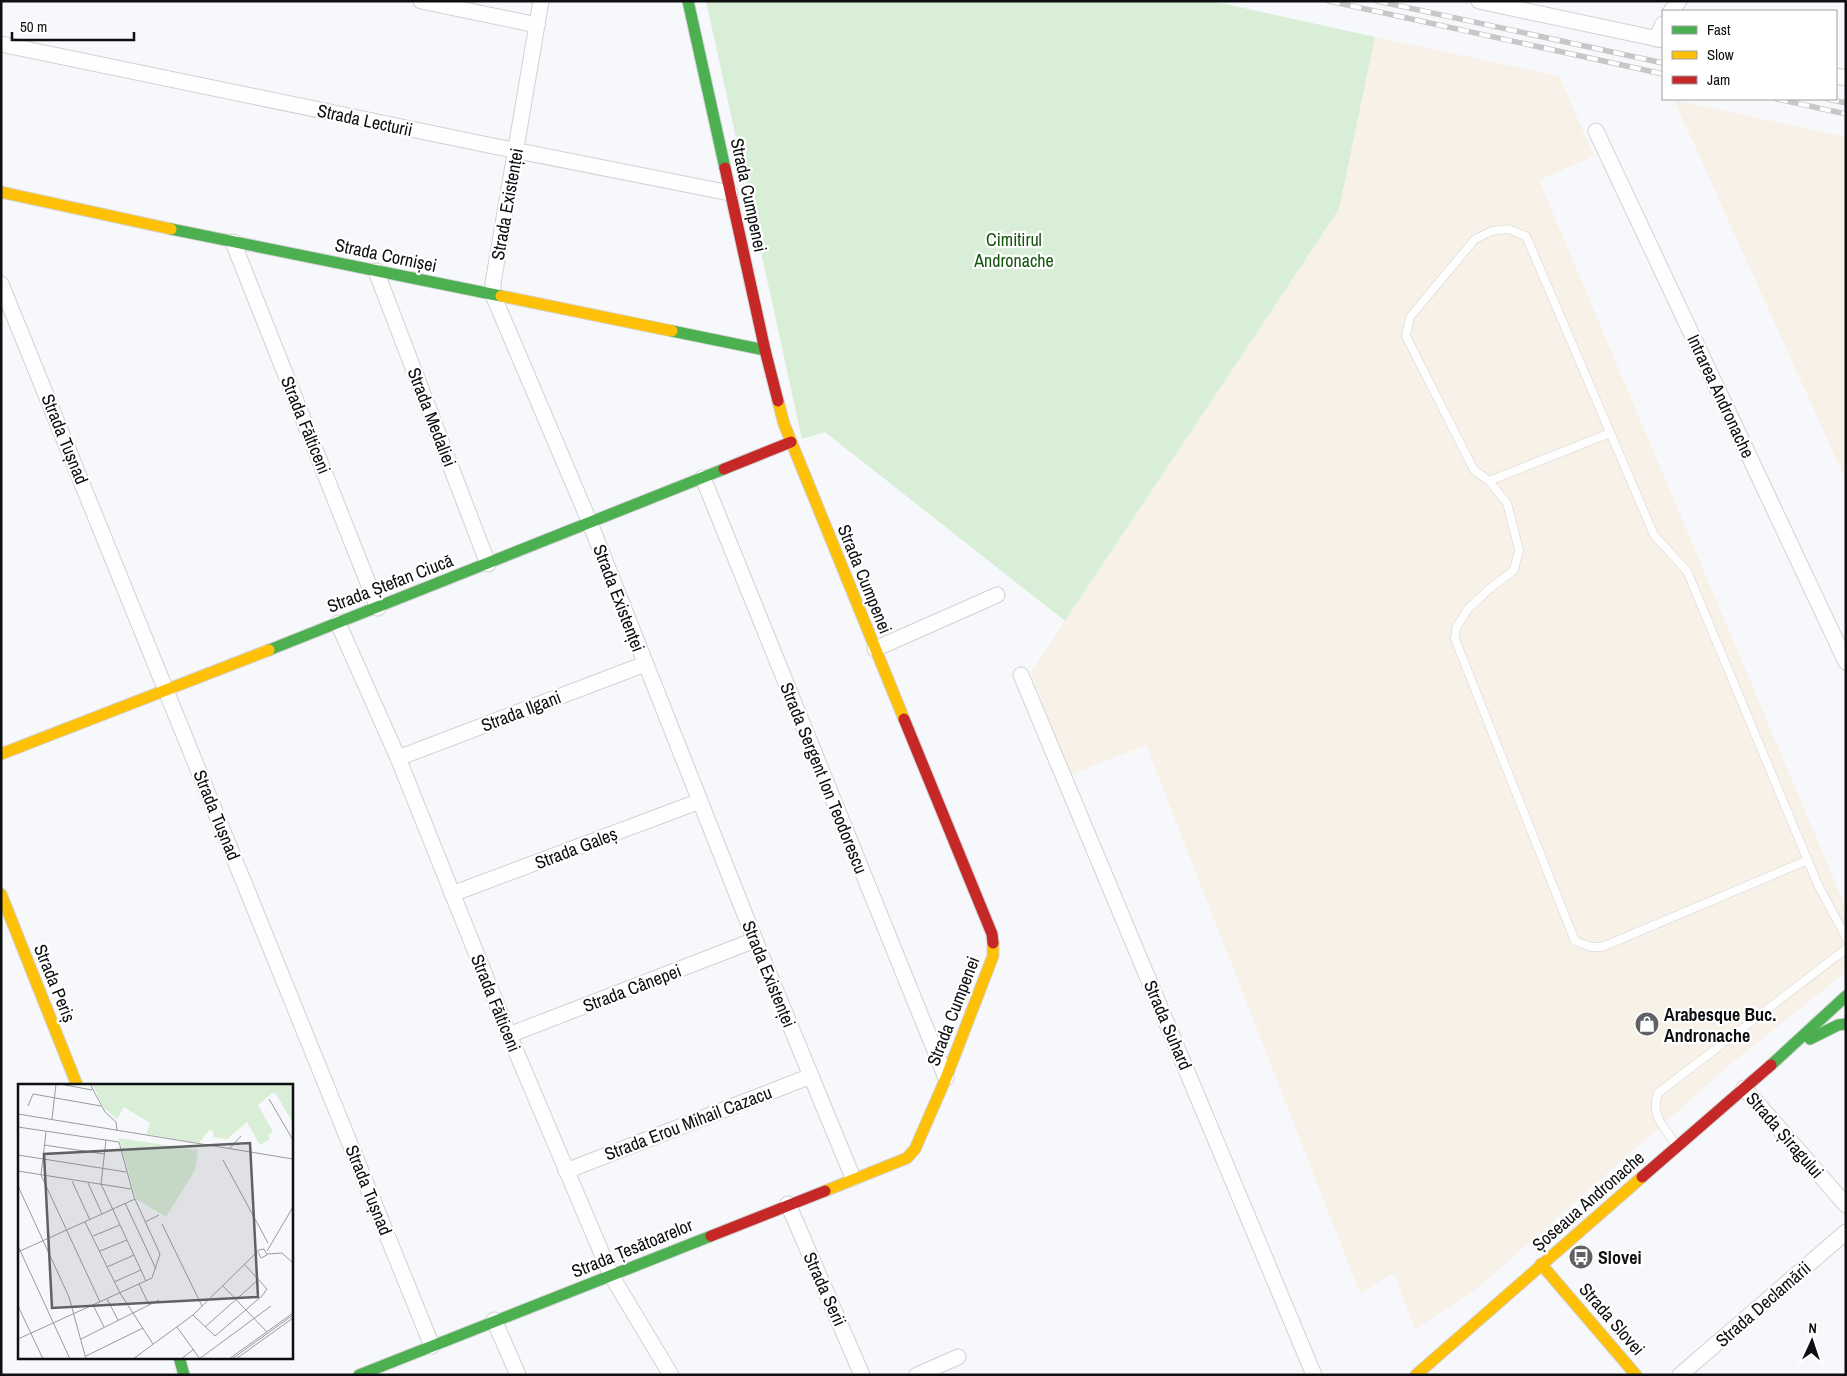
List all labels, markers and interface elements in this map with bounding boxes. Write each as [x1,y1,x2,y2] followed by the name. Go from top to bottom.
[12,10,135,42] scale bar
[1662,10,1837,100] legend
[20,16,47,37] text: 50 m
[1707,19,1731,40] text: Fast
[1707,44,1734,65] text: Slow
[1707,69,1730,90] text: Jam
[315,98,415,142] street label: Strada Lecturii
[725,136,773,254] street label: Strada Cumpenei
[485,146,529,262] street label: Strada Existenței
[973,227,1054,273] park label: Cimitirul Andronache
[333,232,439,278] street label: Strada Cornișei
[1681,330,1761,462] street label: Intrarea Andronache
[402,364,462,470] street label: Strada Medaliei
[275,372,337,478] street label: Strada Fălticeni
[36,390,94,488] street label: Strada Tușnad
[832,521,898,637] street label: Strada Cumpenei
[587,541,651,655] street label: Strada Existenței
[323,548,457,618] street label: Strada Ștefan Ciucă
[774,679,874,877] street label: Strada Sergent Ion Teodorescu
[477,684,565,738] street label: Strada Ilgani
[188,766,246,864] street label: Strada Tușnad
[531,821,621,875] street label: Strada Galeș
[736,917,802,1031] street label: Strada Existenței
[28,940,82,1026] street label: Strada Periș
[465,950,527,1056] street label: Strada Fălticeni
[921,953,985,1069] street label: Strada Cumpenei
[579,958,685,1018] street label: Strada Cânepei
[1138,976,1198,1074] street label: Strada Suhard
[1664,1002,1776,1048] place label: Arabesque Buc. Andronache
[1634,1011,1660,1037] shop icon: Arabesque Buc. Andronache
[601,1080,775,1166] street label: Strada Erou Mihail Cazacu
[18,1084,292,1358] inset map
[1741,1087,1829,1183] street label: Strada Șiragului
[340,1141,398,1239] street label: Strada Tușnad
[1527,1145,1649,1257] street label: Șoseaua Andronache
[568,1212,696,1284] street label: Strada Țesătoarelor
[1568,1244,1594,1270] bus stop icon: Slovei
[1598,1245,1642,1270] place label: Slovei
[798,1248,852,1330] street label: Strada Serii
[1710,1256,1816,1352] street label: Strada Declamării
[1573,1277,1651,1361] street label: Strada Slovei
[1787,1316,1837,1366] north arrow
[1808,1319,1817,1337] text: N

